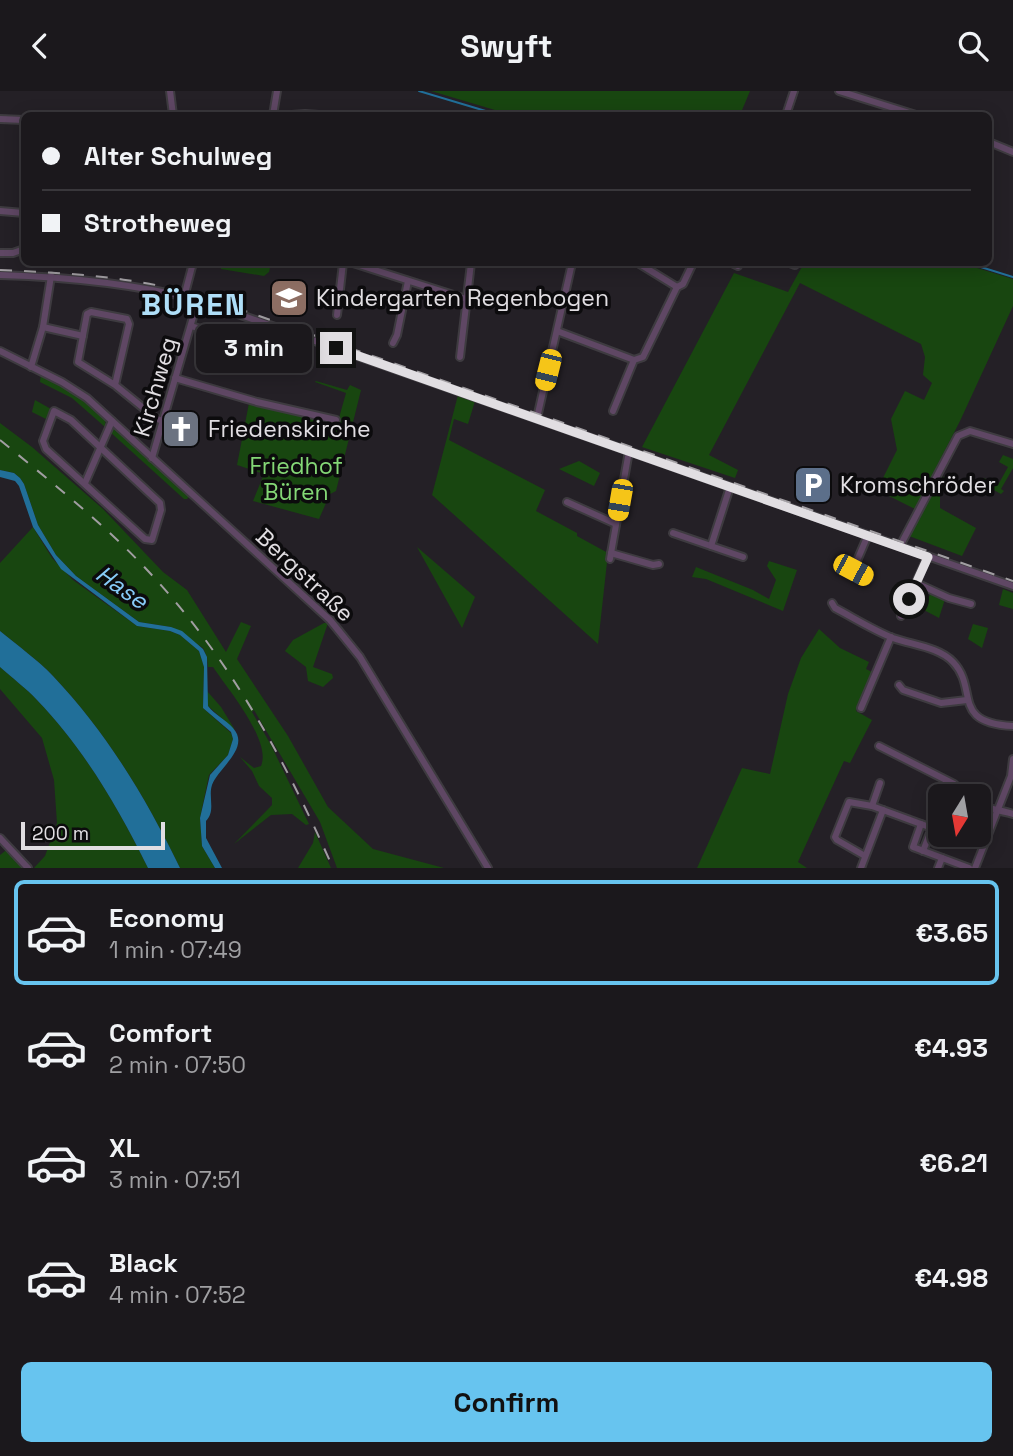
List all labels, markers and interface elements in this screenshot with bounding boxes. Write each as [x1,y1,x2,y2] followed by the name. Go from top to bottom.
[460,26,553,66] text: Swyft
[21,27,59,65] icon: back
[954,27,992,65] icon: search
[84,139,272,173] text: Alter Schulweg
[84,206,232,240] text: Strotheweg
[268,277,310,319] school or university icon: Kindergarten Regenbogen
[316,283,609,313] place label: Kindergarten Regenbogen
[141,285,247,324] district label: BÜREN
[196,323,312,373] callout: 3 min
[320,332,352,364] route end
[224,333,284,363] text: 3 min
[126,334,184,440] street label: Kirchweg
[533,347,564,393] car
[160,408,202,450] church icon: Friedenskirche
[208,414,371,444] place label: Friedenskirche
[249,451,343,507] park label: Friedhof Büren
[792,464,834,506] parking icon: Kromschröder
[840,470,996,500] place label: Kromschröder
[607,477,634,523] car
[249,522,361,628] street label: Bergstraße
[830,551,877,589] car
[90,558,155,616] water label: Hase
[893,583,925,615] route start
[928,784,990,847] north arrow
[928,784,991,847] map controls
[21,819,164,851] scale bar
[32,821,89,846] text: 200 m
[25,901,88,964] icon: car
[109,901,225,935] text: Economy
[915,916,988,950] text: €3.65
[109,935,242,965] text: 1 min · 07:49
[25,1016,88,1079] icon: car
[109,1016,212,1050] text: Comfort
[914,1031,988,1065] text: €4.93
[109,1050,246,1080] text: 2 min · 07:50
[25,1131,88,1194] icon: car
[109,1131,140,1165] text: XL
[919,1146,988,1180] text: €6.21
[109,1165,241,1195] text: 3 min · 07:51
[25,1246,88,1309] icon: car
[109,1246,178,1280] text: Black
[914,1261,988,1295] text: €4.98
[109,1280,246,1310] text: 4 min · 07:52
[21,1362,992,1442] button: Confirm

